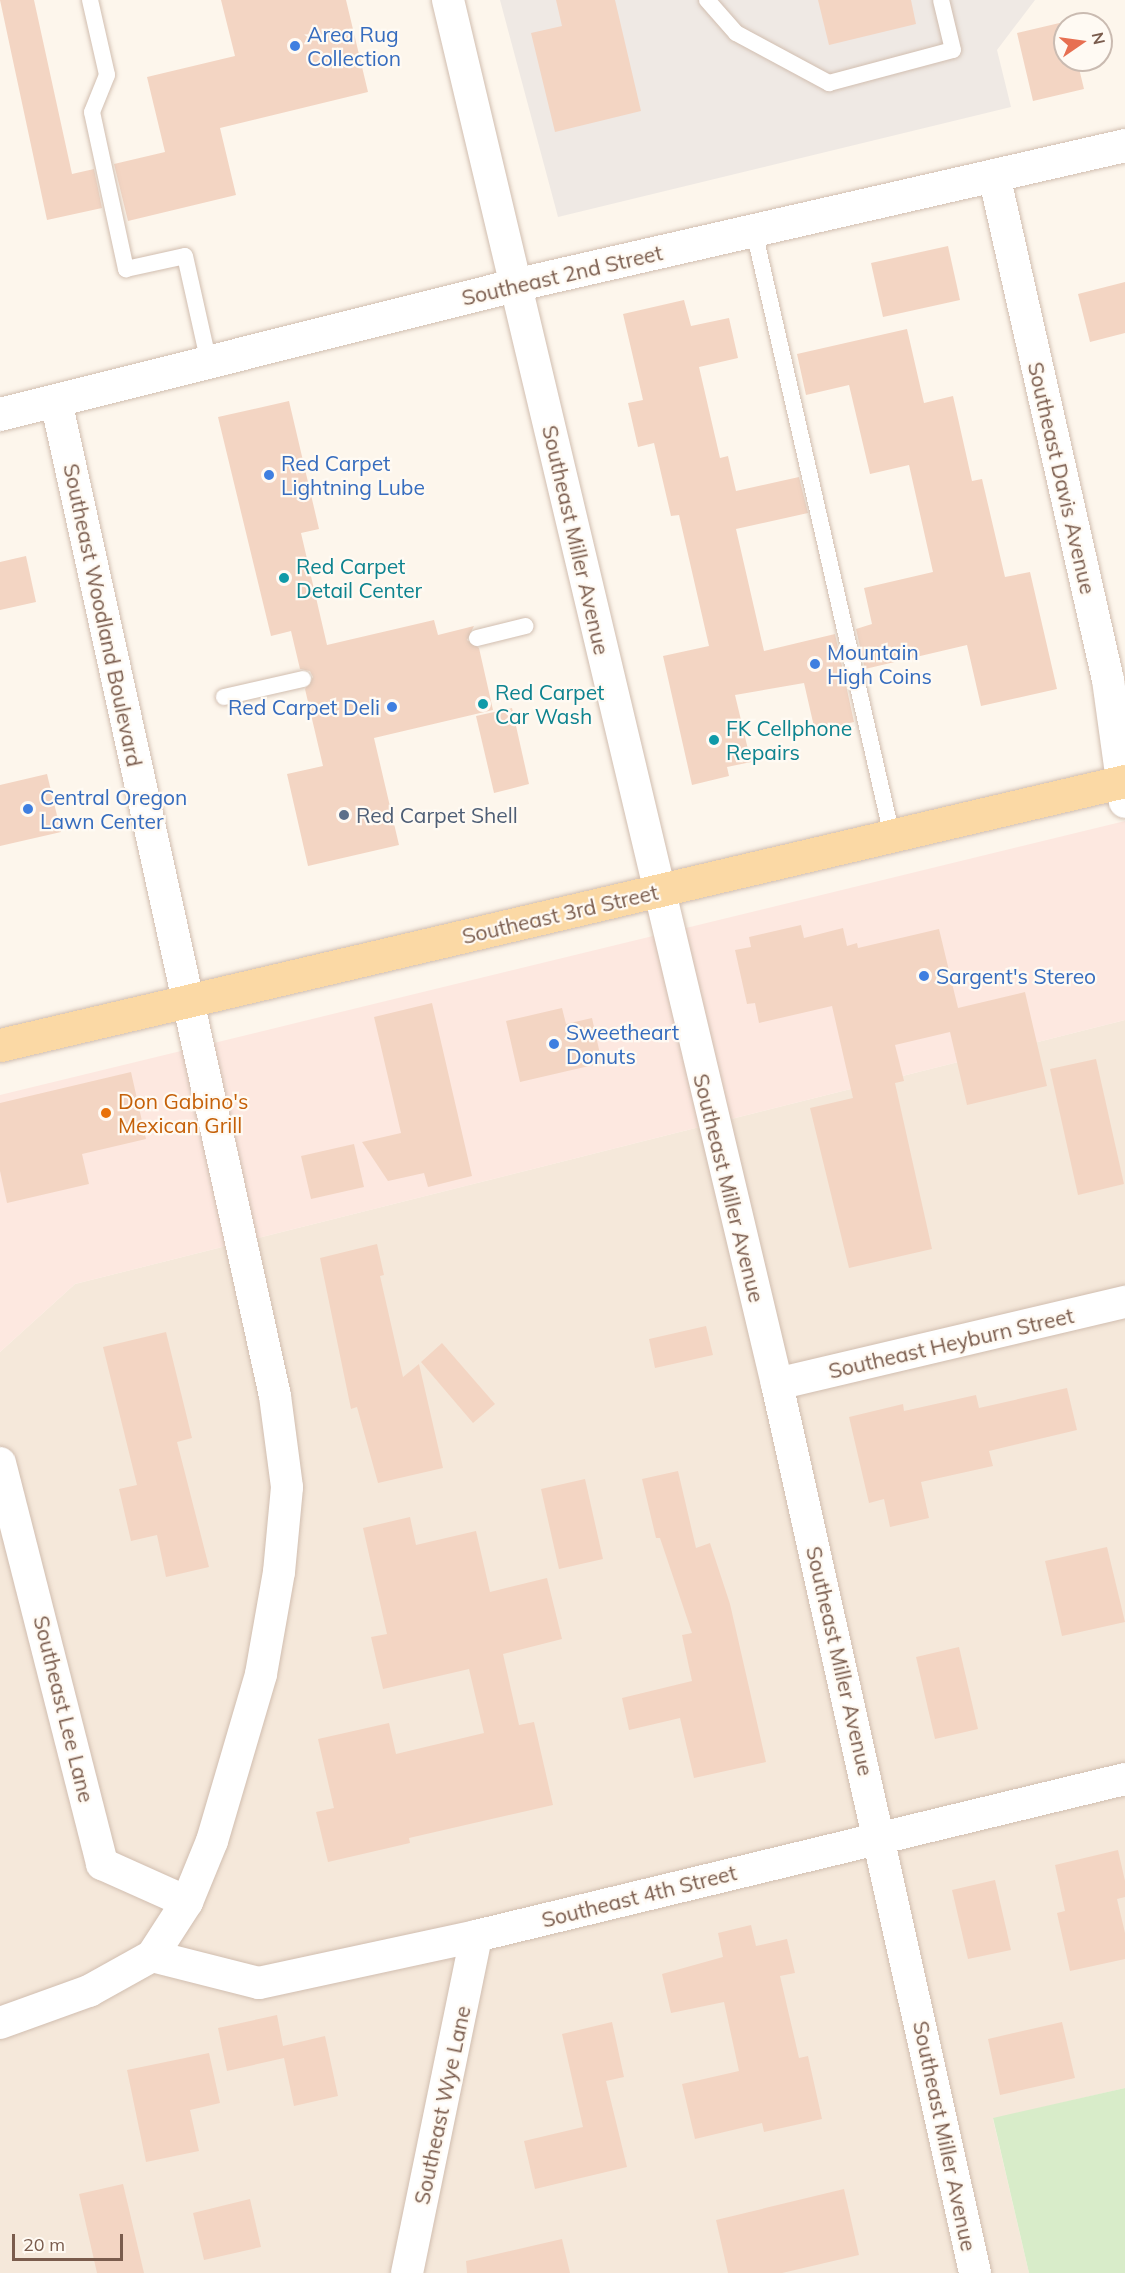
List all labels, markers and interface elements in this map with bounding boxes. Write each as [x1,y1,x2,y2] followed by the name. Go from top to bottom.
[1053,12,1113,72] north arrow
[307,21,401,71] place label: Area Rug Collection
[1087,30,1110,47] text: N
[288,39,302,53] marker: Area Rug Collection
[459,240,665,310] street label: Southeast 2nd Street
[1023,360,1101,596] street label: Southeast Davis Avenue
[537,423,615,657] street label: Southeast Miller Avenue
[281,450,425,500] place label: Red Carpet Lightning Lube
[59,461,147,769] street label: Southeast Woodland Boulevard
[262,468,276,482] marker: Red Carpet Lightning Lube
[296,553,422,603] place label: Red Carpet Detail Center
[277,571,291,585] marker: Red Carpet Detail Center
[827,639,932,689] place label: Mountain High Coins
[808,657,822,671] marker: Mountain High Coins
[495,679,604,729] place label: Red Carpet Car Wash
[228,694,380,720] place label: Red Carpet Deli
[476,697,490,711] marker: Red Carpet Car Wash
[385,700,399,714] marker: Red Carpet Deli
[726,715,852,765] place label: FK Cellphone Repairs
[707,733,721,747] marker: FK Cellphone Repairs
[40,784,187,834] place label: Central Oregon Lawn Center
[21,802,35,816] marker: Central Oregon Lawn Center
[356,802,518,828] place label: Red Carpet Shell
[337,808,351,822] marker: Red Carpet Shell
[460,879,660,949] street label: Southeast 3rd Street
[936,963,1096,989] place label: Sargent's Stereo
[917,969,931,983] marker: Sargent's Stereo
[566,1019,679,1069] place label: Sweetheart Donuts
[547,1037,561,1051] marker: Sweetheart Donuts
[688,1071,770,1305] street label: Southeast Miller Avenue
[118,1088,248,1138] place label: Don Gabino's Mexican Grill
[99,1106,113,1120] marker: Don Gabino's Mexican Grill
[826,1303,1076,1383] street label: Southeast Heyburn Street
[801,1544,879,1778] street label: Southeast Miller Avenue
[29,1613,99,1805] street label: Southeast Lee Lane
[539,1860,739,1932] street label: Southeast 4th Street
[409,2003,475,2207] street label: Southeast Wye Lane
[908,2019,982,2253] street label: Southeast Miller Avenue
[15,2222,126,2260] scale bar
[23,2233,65,2256] text: 20 m

